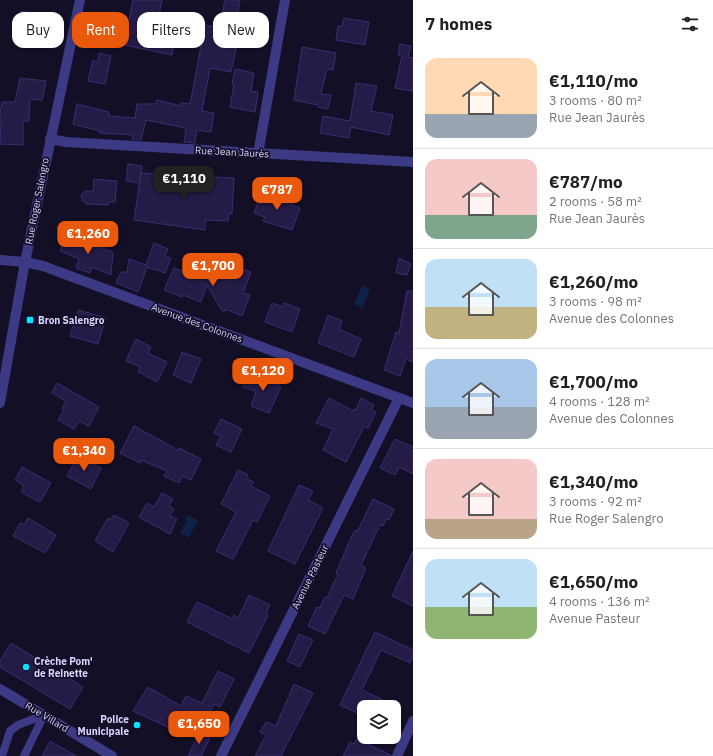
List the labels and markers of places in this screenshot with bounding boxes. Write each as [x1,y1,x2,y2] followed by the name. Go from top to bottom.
[151,166,217,200] pin: €1,110
[253,177,301,211] pin: €787
[55,221,121,255] pin: €1,260
[180,253,246,287] pin: €1,700
[38,314,105,327] place label: Bron Salengro
[25,315,35,325] marker: Bron Salengro
[230,358,296,392] pin: €1,120
[51,438,117,472] pin: €1,340
[34,655,93,680] place label: Crèche Pom' de Reinette
[21,662,31,672] marker: Crèche Pom' de Reinette
[166,711,232,745] pin: €1,650
[78,713,129,738] place label: Police Municipale
[132,720,142,730] marker: Police Municipale

